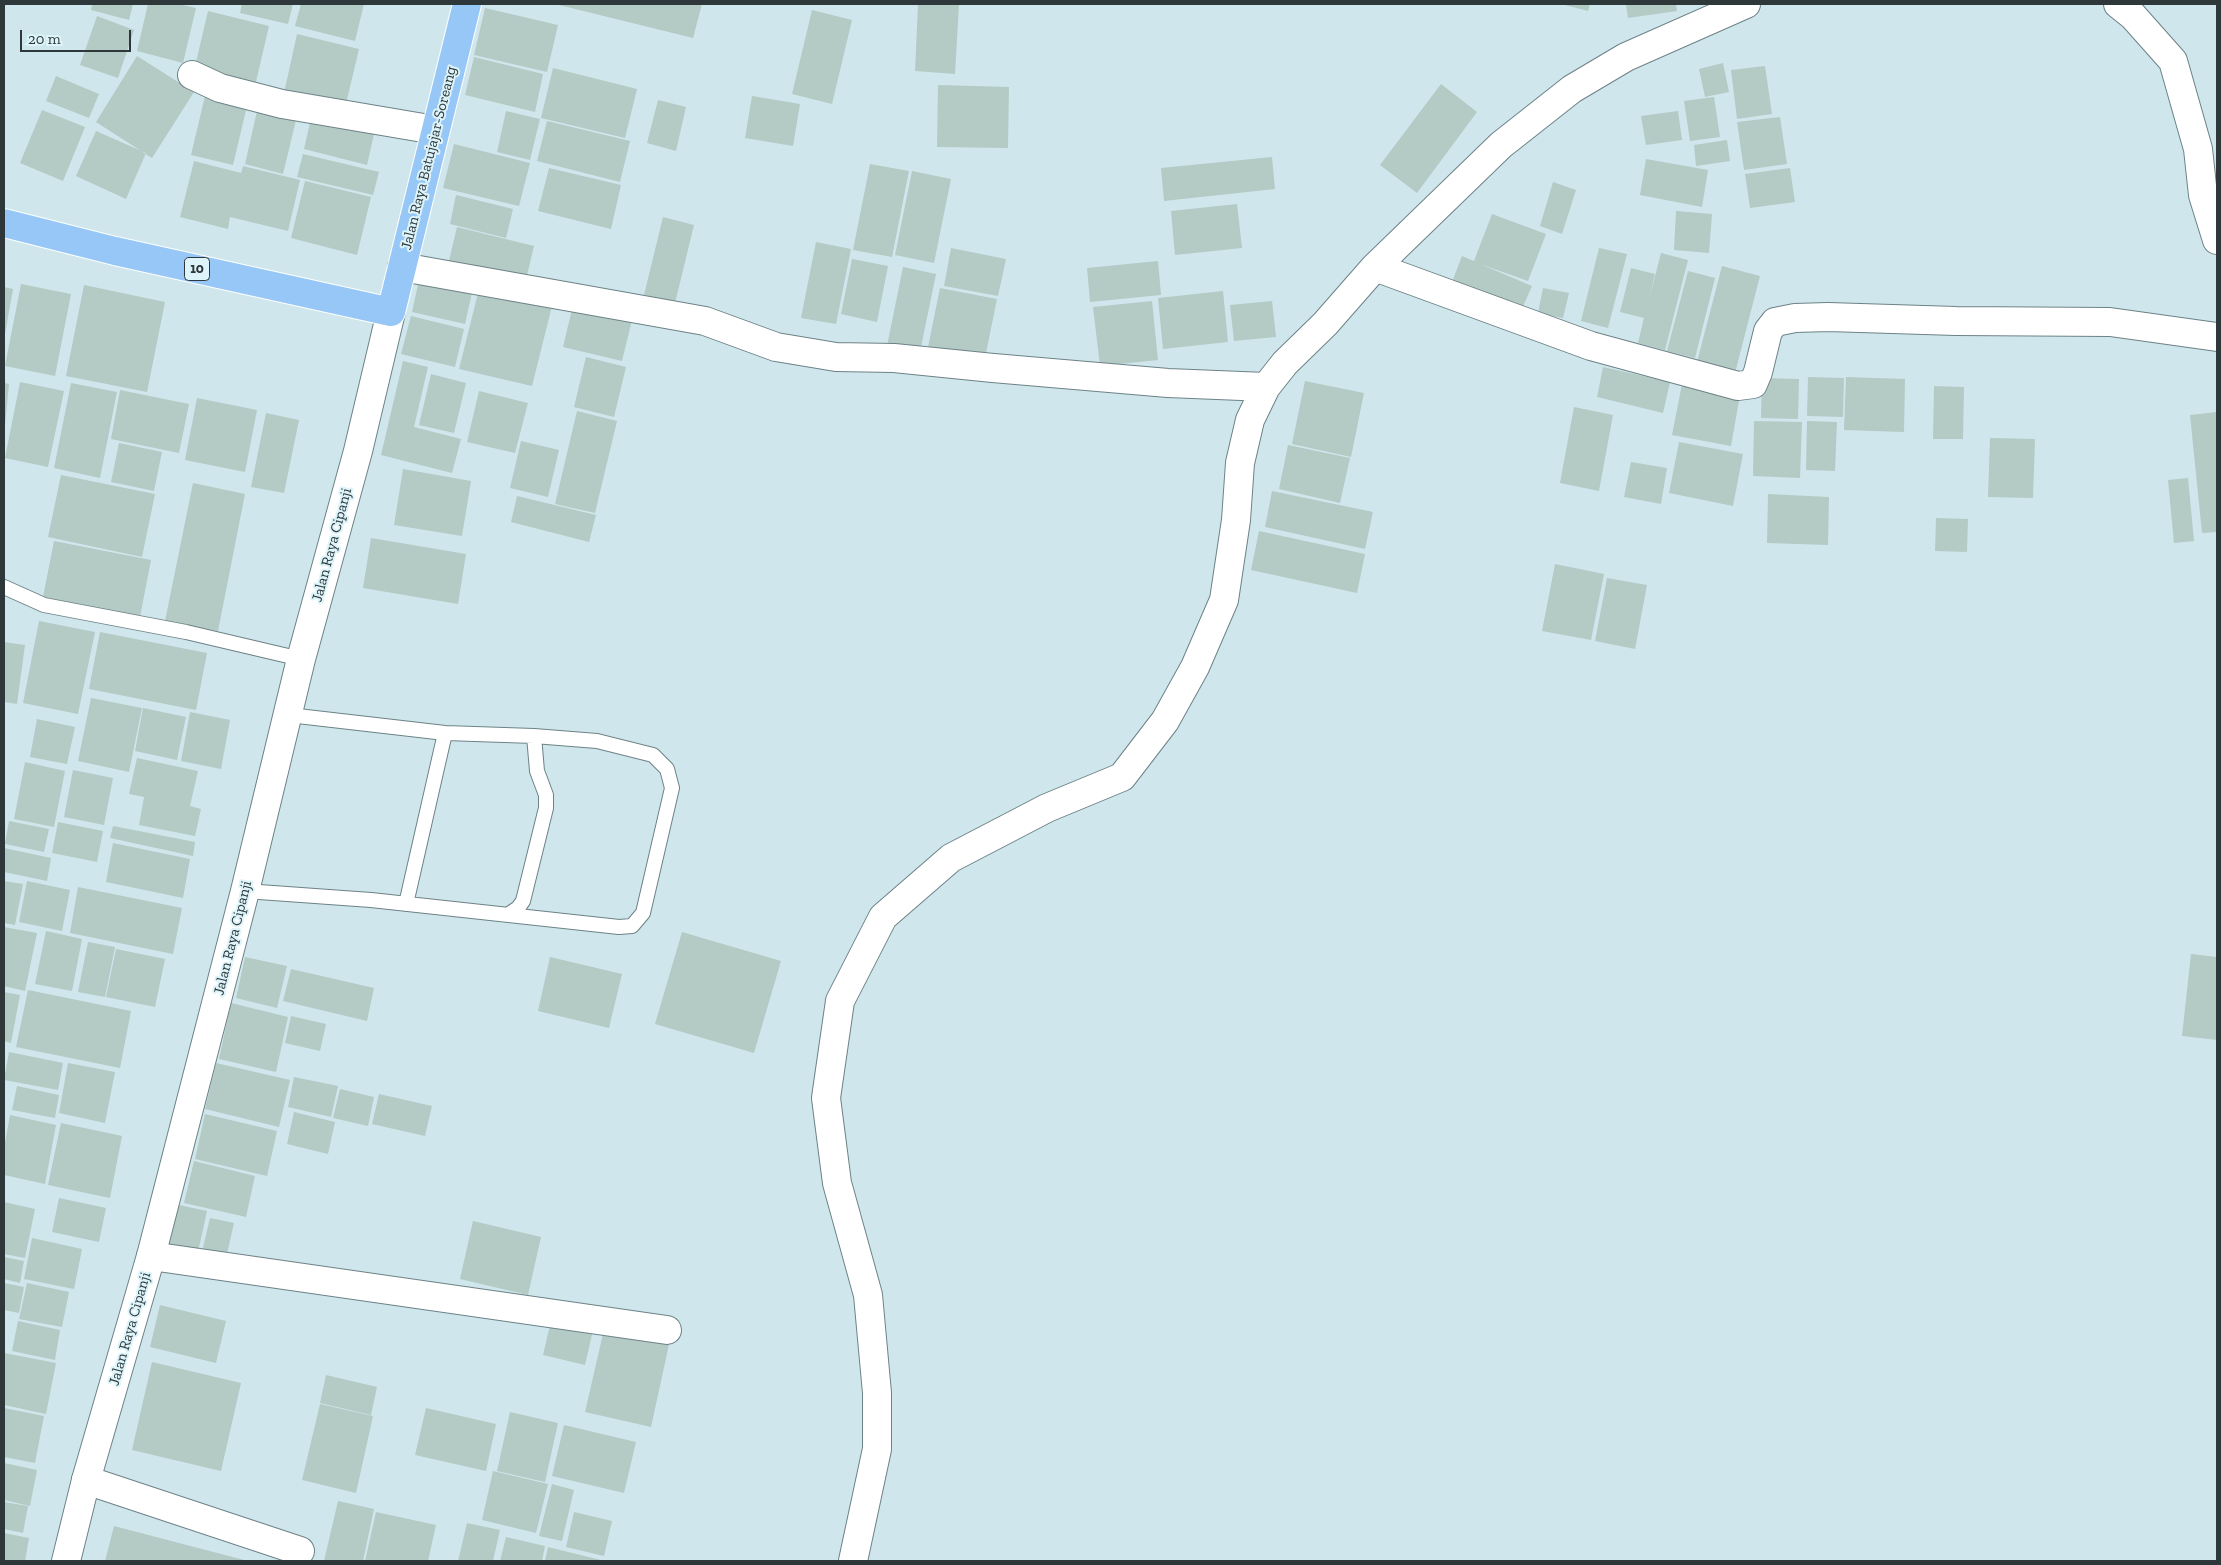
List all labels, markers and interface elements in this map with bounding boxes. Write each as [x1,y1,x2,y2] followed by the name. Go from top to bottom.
[22,20,134,52] scale bar
[28,30,61,48] text: 20 m
[397,64,461,252] street label: Jalan Raya Batujajar-Soreang
[184,258,210,280] road number: 10
[308,486,356,604] street label: Jalan Raya Cipanji
[210,879,256,997] street label: Jalan Raya Cipanji
[105,1270,155,1388] street label: Jalan Raya Cipanji

